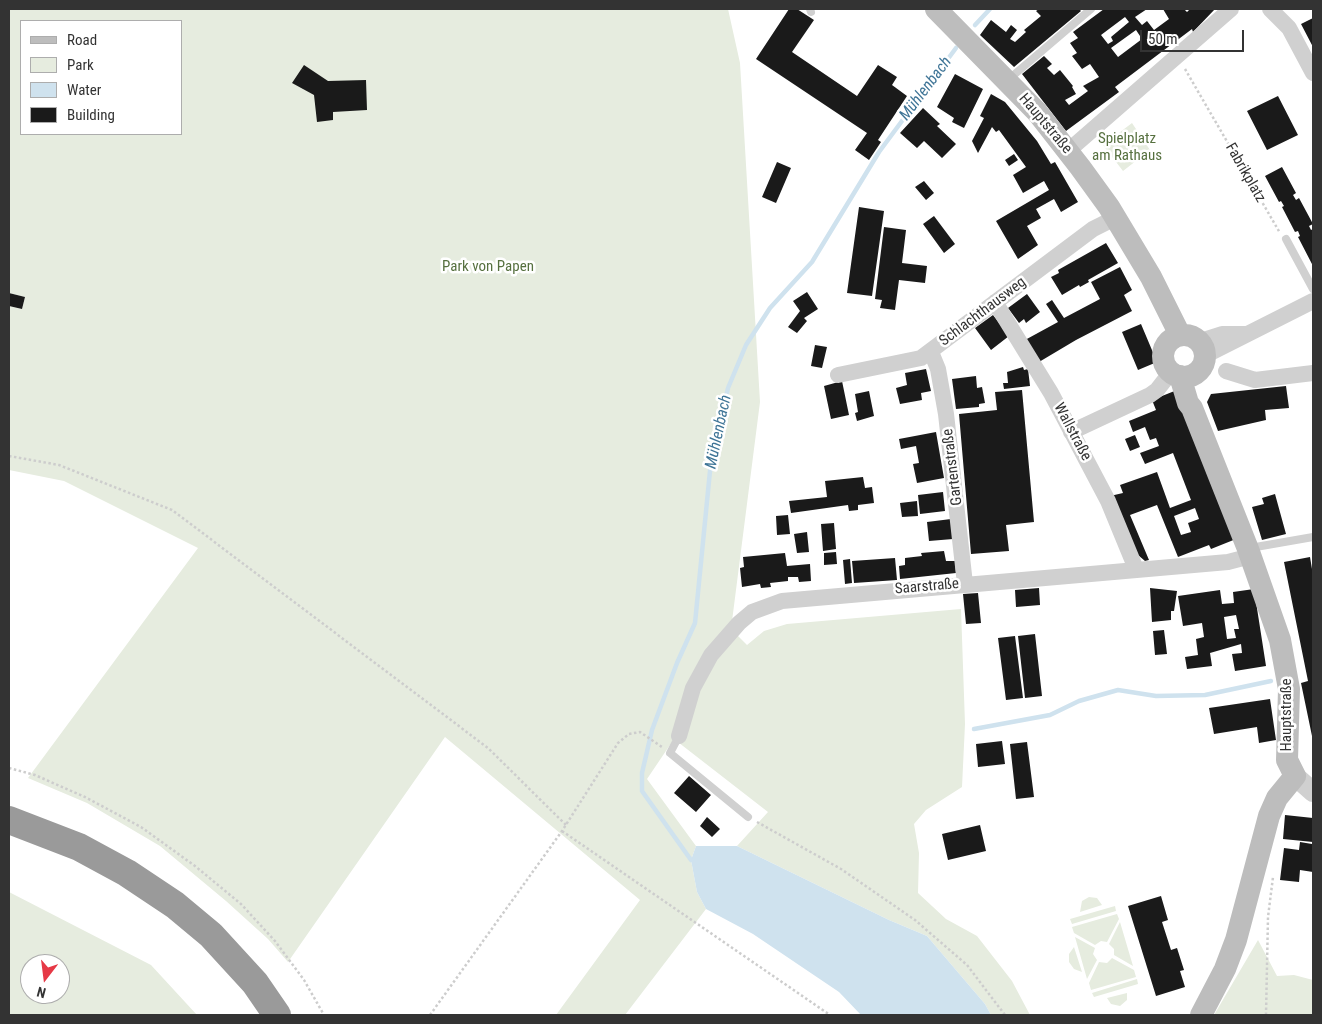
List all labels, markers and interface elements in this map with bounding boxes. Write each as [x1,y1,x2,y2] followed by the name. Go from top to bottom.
[20,20,182,135] legend
[1142,20,1246,52] scale bar
[1148,30,1178,48] text: 50 m
[67,31,97,49] text: Road
[896,53,956,125] water label: Mühlenbach
[67,56,94,74] text: Park
[67,81,101,99] text: Water
[1015,90,1075,158] street label: Hauptstraße
[67,106,115,124] text: Building
[1092,130,1162,165] park label: Spielplatz am Rathaus
[1221,140,1269,206] street label: Fabrikplatz
[442,258,534,276] park label: Park von Papen
[936,274,1030,350] street label: Schlachthausweg
[702,393,736,471] water label: Mühlenbach
[1049,400,1095,464] street label: Wallstraße
[939,428,967,506] street label: Gartenstraße
[894,575,960,599] street label: Saarstraße
[1278,678,1296,752] street label: Hauptstraße
[20,954,70,1004] north arrow
[35,984,48,1001] text: N

